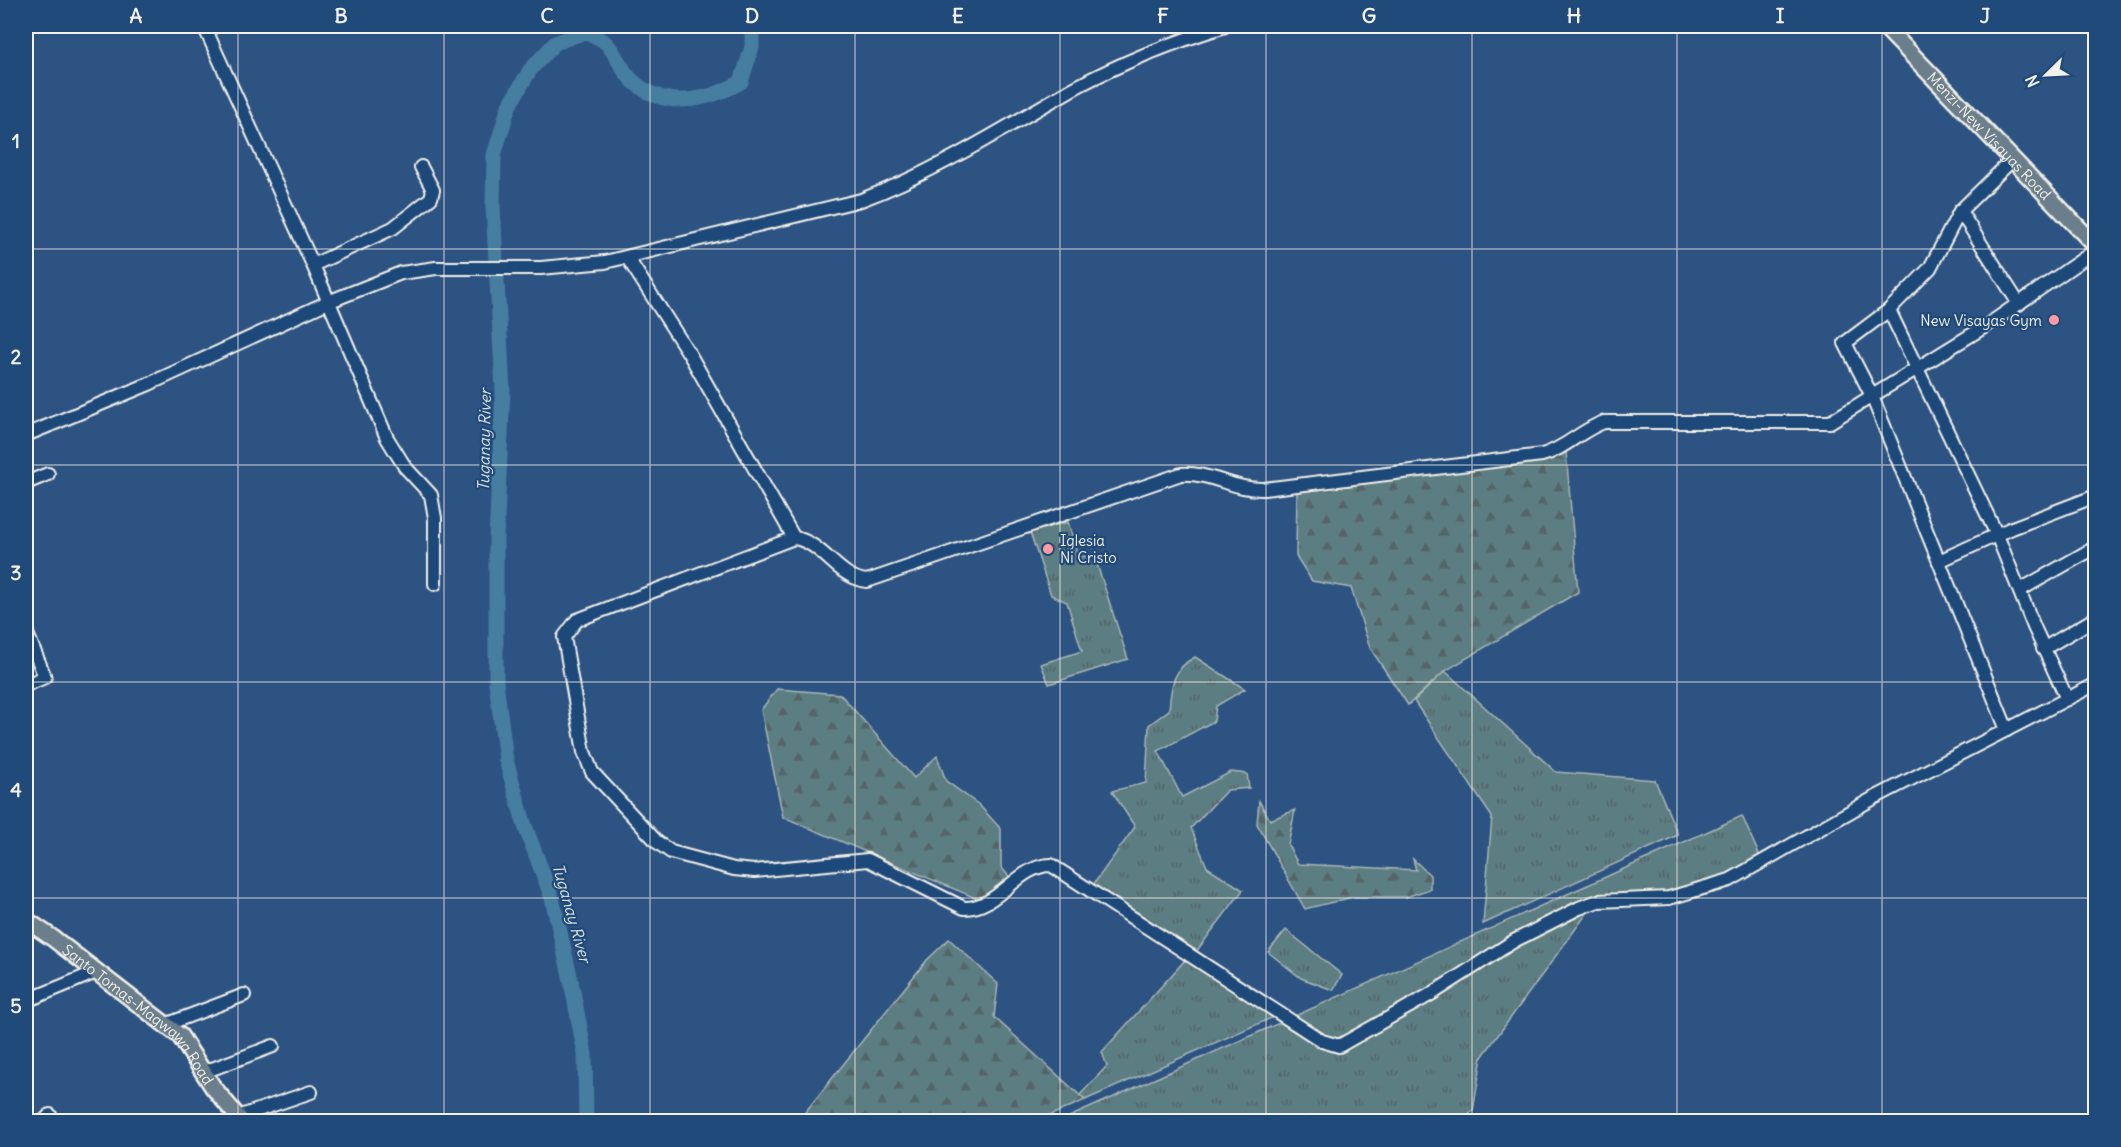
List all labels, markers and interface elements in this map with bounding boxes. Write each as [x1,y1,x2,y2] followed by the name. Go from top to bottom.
[130,3,143,28] text: A
[334,3,348,28] text: B
[540,3,554,28] text: C
[745,3,759,28] text: D
[952,3,964,28] text: E
[1157,3,1169,28] text: F
[1362,3,1376,28] text: G
[1567,3,1581,28] text: H
[1776,3,1785,28] text: I
[1980,3,1991,28] text: J
[2016,45,2076,105] north arrow
[1923,69,2055,203] street label: Menzi-New Visayas Road
[12,128,20,153] text: 1
[1920,311,2042,330] place label: New Visayas Gym
[2047,313,2061,327] marker: New Visayas Gym
[11,344,22,369] text: 2
[473,386,495,491] water label: Tuganay River
[1060,531,1117,567] place label: Iglesia Ni Cristo
[1041,542,1055,556] marker: Iglesia Ni Cristo
[10,560,22,585] text: 3
[10,777,22,802] text: 4
[548,861,596,967] water label: Tuganay River
[59,940,218,1088] street label: Santo Tomas-Magwawa Road
[10,993,22,1018] text: 5

